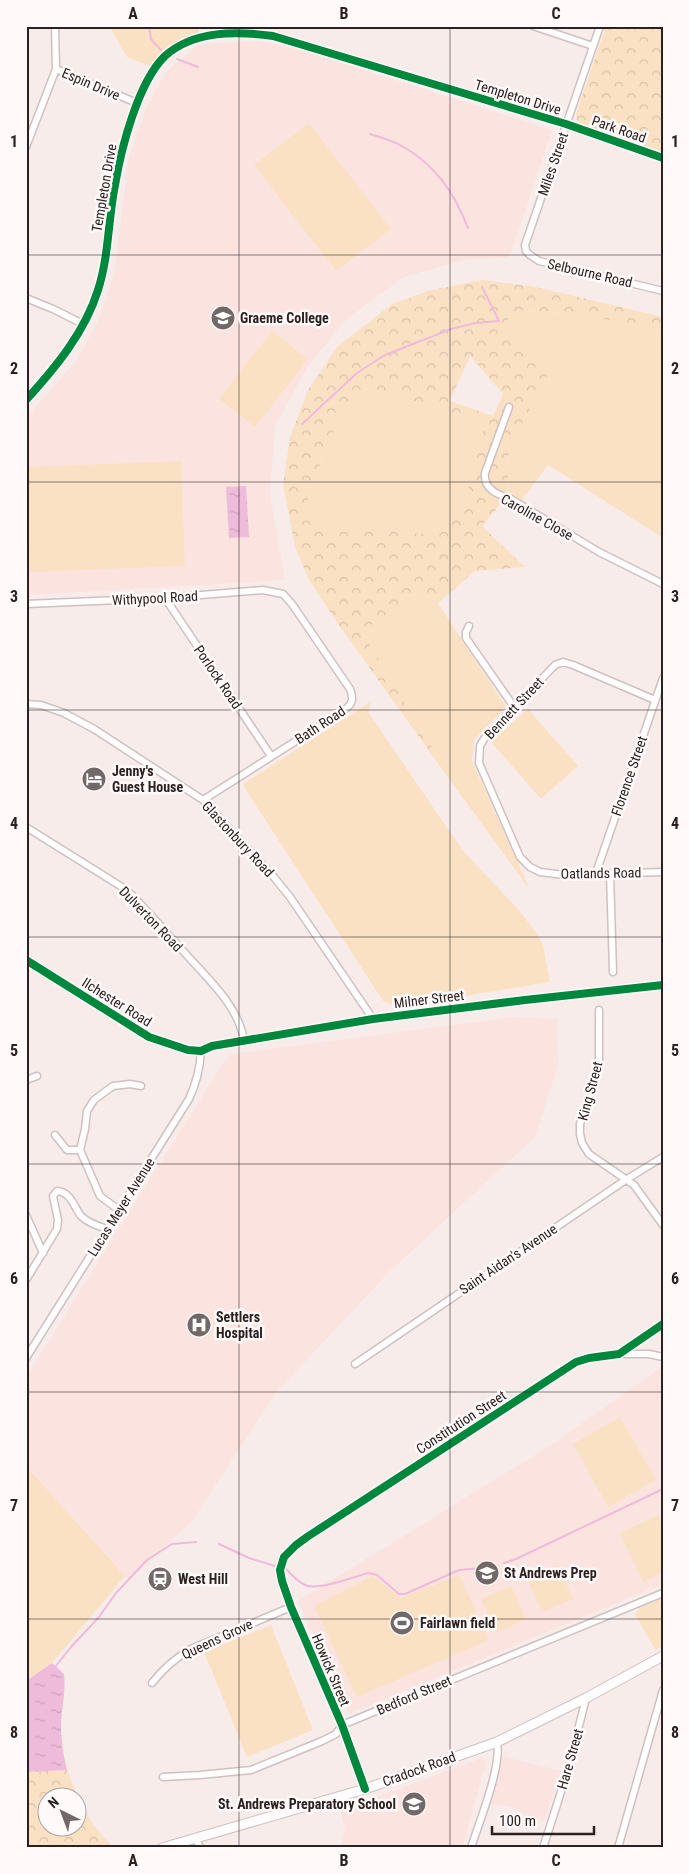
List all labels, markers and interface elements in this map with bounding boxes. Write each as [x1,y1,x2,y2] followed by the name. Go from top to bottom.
[128,4,138,23] text: A
[340,4,349,23] text: B
[551,4,561,23] text: C
[60,65,123,104] street label: Espin Drive
[473,76,563,118] street label: Templeton Drive
[590,112,648,146] street label: Park Road
[535,130,571,198] street label: Miles Street
[10,132,18,151] text: 1
[671,132,679,151] text: 1
[88,142,120,233] street label: Templeton Drive
[546,255,634,291] street label: Selbourne Road
[210,305,236,331] school or university icon: Graeme College
[240,310,329,326] place label: Graeme College
[10,359,18,378] text: 2
[671,359,679,378] text: 2
[498,491,576,544] street label: Caroline Close
[10,587,18,606] text: 3
[671,587,679,606] text: 3
[112,588,198,608] street label: Withypool Road
[191,642,245,712] street label: Porlock Road
[481,674,547,742] street label: Bennett Street
[292,703,348,747] street label: Bath Road
[608,734,650,818] street label: Florence Street
[112,763,183,795] place label: Jenny's Guest House
[81,766,107,792] hotel icon: Jenny's Guest House
[199,798,277,880] street label: Glastonbury Road
[10,814,18,833] text: 4
[671,814,679,833] text: 4
[561,864,641,882] street label: Oatlands Road
[116,883,186,955] street label: Dulverton Road
[79,974,155,1030] street label: Ilchester Road
[393,987,465,1011] street label: Milner Street
[10,1041,18,1060] text: 5
[671,1041,679,1060] text: 5
[574,1060,606,1122] street label: King Street
[84,1154,158,1259] street label: Lucas Meyer Avenue
[456,1220,560,1298] street label: Saint Aidan's Avenue
[10,1269,18,1288] text: 6
[671,1269,679,1288] text: 6
[216,1309,263,1341] place label: Settlers Hospital
[186,1312,212,1338] hospital icon: Settlers Hospital
[413,1387,509,1457] street label: Constitution Street
[10,1496,18,1515] text: 7
[671,1496,679,1515] text: 7
[474,1560,500,1586] school or university icon: St Andrews Prep
[504,1565,597,1581] place label: St Andrews Prep
[147,1566,173,1592] station icon: West Hill
[178,1571,228,1587] place label: West Hill
[389,1610,415,1636] sports icon: Fairlawn field
[179,1615,255,1662] street label: Queens Grove
[420,1615,495,1631] place label: Fairlawn field
[309,1632,353,1708] street label: Howick Street
[374,1672,454,1718] street label: Bedford Street
[10,1723,18,1742] text: 8
[671,1723,679,1742] text: 8
[554,1727,586,1791] street label: Hare Street
[380,1748,458,1790] street label: Cradock Road
[38,1786,88,1836] north arrow
[401,1791,427,1817] school or university icon: St. Andrews Preparatory School
[45,1794,62,1811] text: N
[218,1796,396,1812] place label: St. Andrews Preparatory School
[492,1804,594,1836] scale bar
[499,1812,536,1830] text: 100 m
[128,1851,138,1870] text: A
[340,1851,349,1870] text: B
[551,1851,561,1870] text: C

